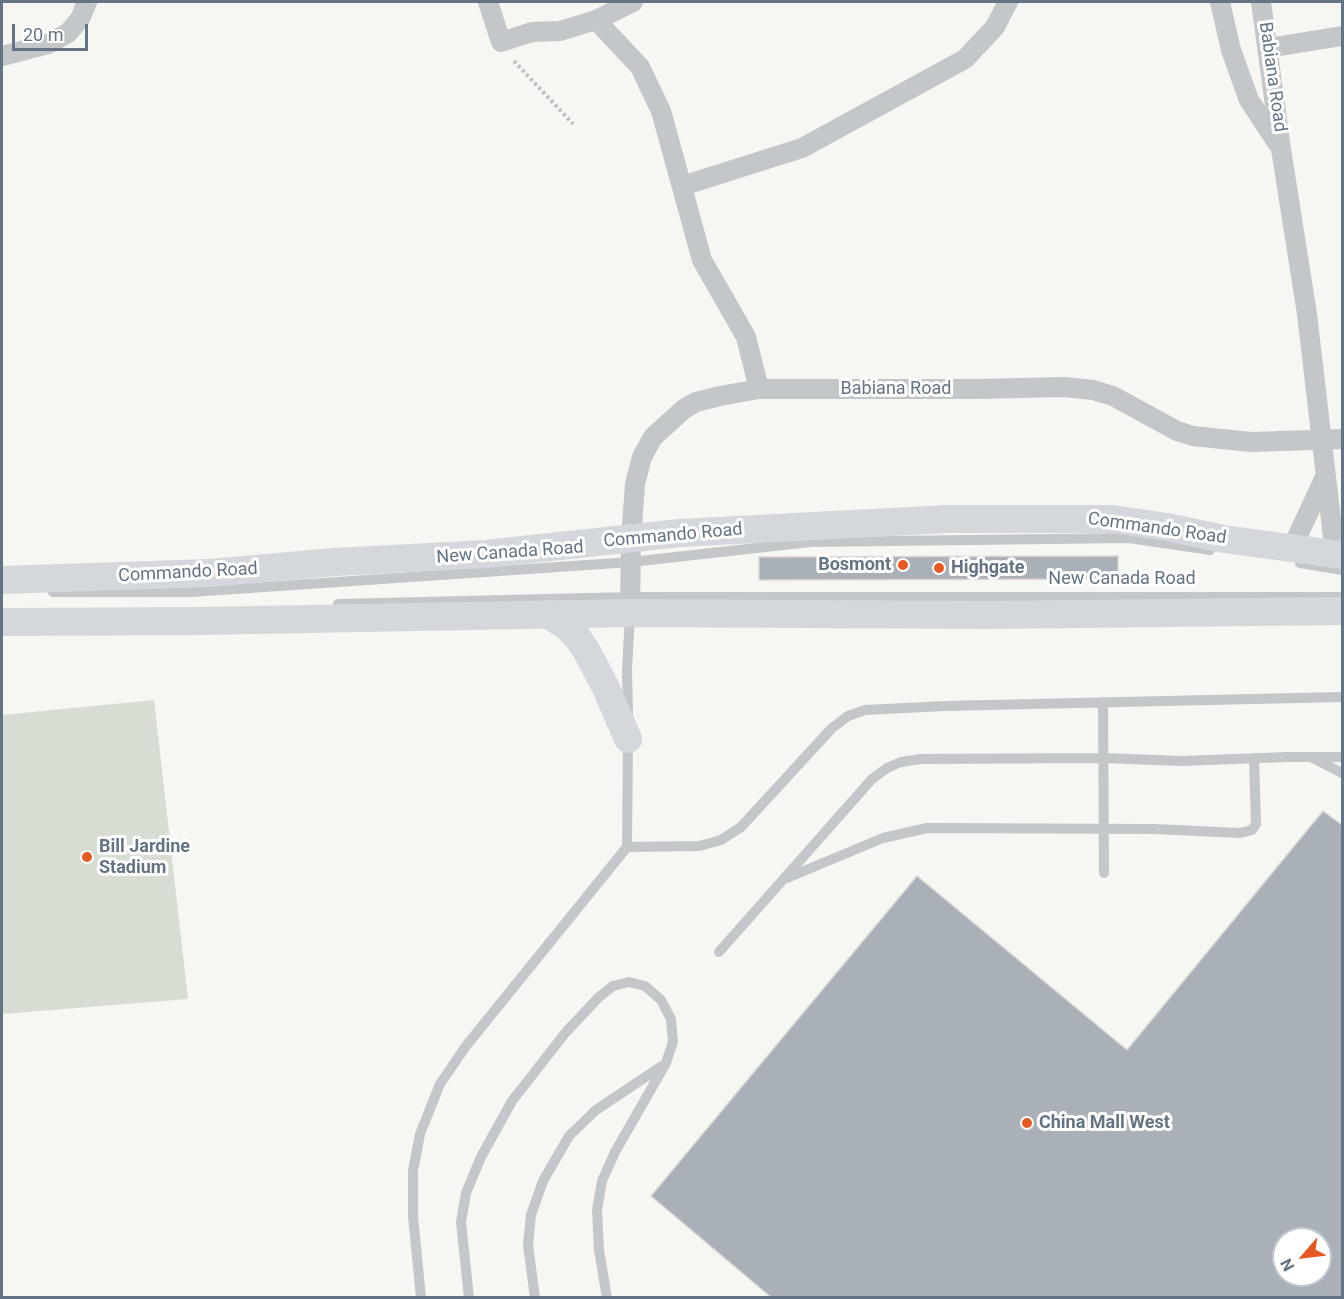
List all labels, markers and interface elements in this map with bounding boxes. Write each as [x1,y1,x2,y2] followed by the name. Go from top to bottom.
[15,12,92,50] scale bar
[1254,21,1290,133] street label: Babiana Road
[23,24,63,45] text: 20 m
[841,378,951,400] street label: Babiana Road
[1086,509,1228,549] street label: Commando Road
[603,519,743,553] street label: Commando Road
[436,537,584,569] street label: New Canada Road
[818,554,891,576] place label: Bosmont
[951,557,1025,579] place label: Highgate
[896,558,910,572] marker: Bosmont
[118,559,258,587] street label: Commando Road
[932,561,946,575] marker: Highgate
[1048,568,1196,590] street label: New Canada Road
[99,836,190,878] place label: Bill Jardine Stadium
[80,850,94,864] marker: Bill Jardine Stadium
[1039,1112,1170,1134] place label: China Mall West
[1020,1116,1034,1130] marker: China Mall West
[1272,1227,1332,1287] north arrow
[1276,1255,1298,1274] text: N

